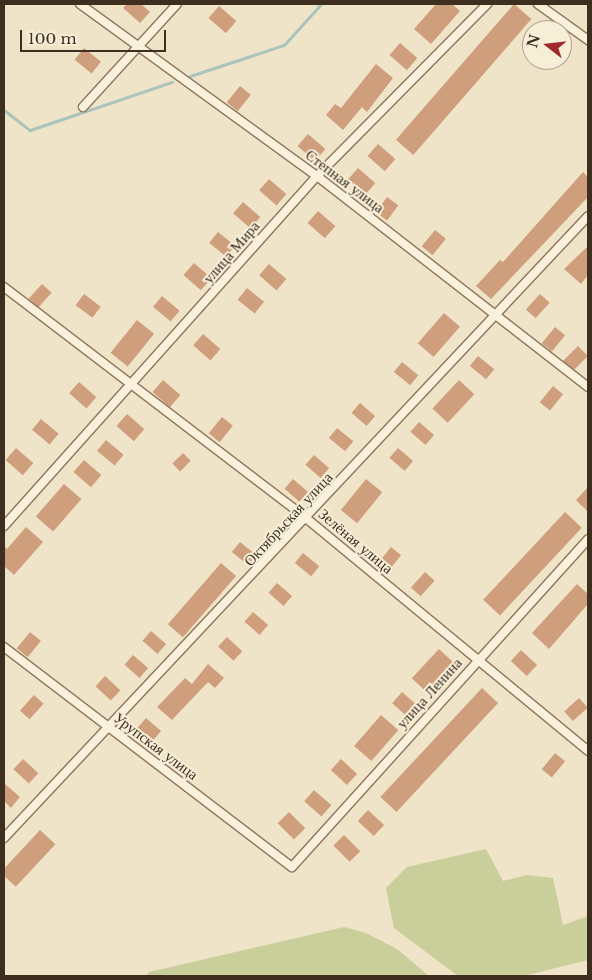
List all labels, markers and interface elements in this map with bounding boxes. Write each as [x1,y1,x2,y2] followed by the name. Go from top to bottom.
[22,20,169,52] scale bar
[522,20,572,70] north arrow
[28,29,77,48] text: 100 m
[523,32,544,50] text: N
[302,146,388,216] street label: Степная улица
[199,217,263,287] street label: улица Мира
[240,468,336,570] street label: Октябрьская улица
[315,505,397,577] street label: Зелёная улица
[393,654,465,732] street label: улица Ленина
[110,708,202,784] street label: Урупская улица

